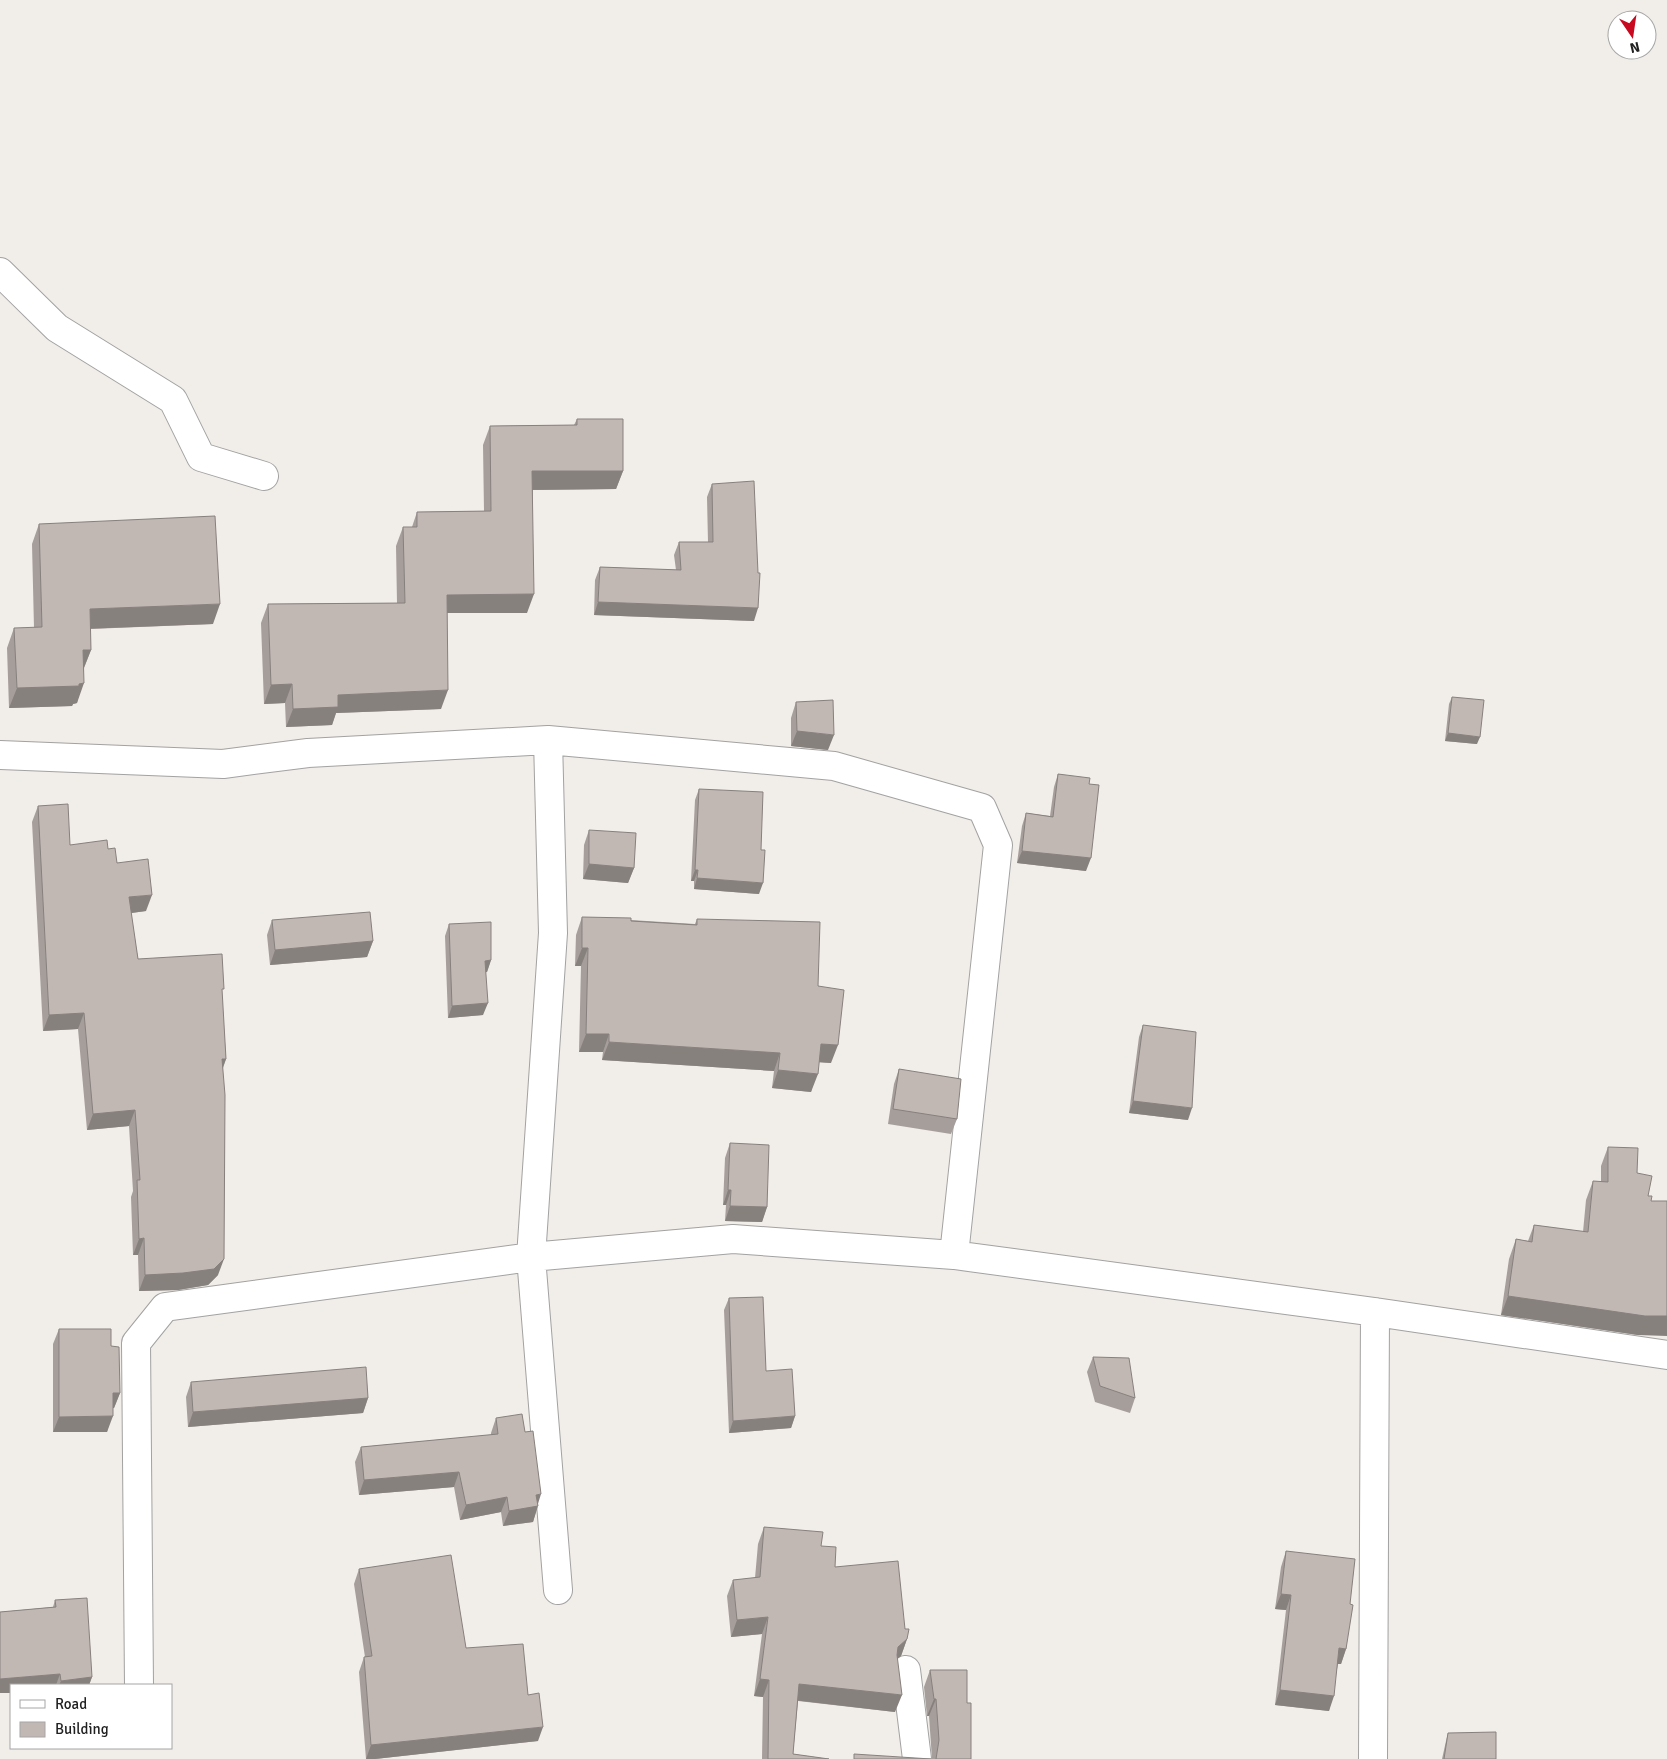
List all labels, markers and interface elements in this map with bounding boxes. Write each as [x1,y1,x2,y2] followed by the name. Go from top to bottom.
[1607,10,1657,60] north arrow
[1628,38,1641,57] text: N
[10,1684,172,1749] legend
[55,1695,87,1713] text: Road
[55,1720,109,1738] text: Building

